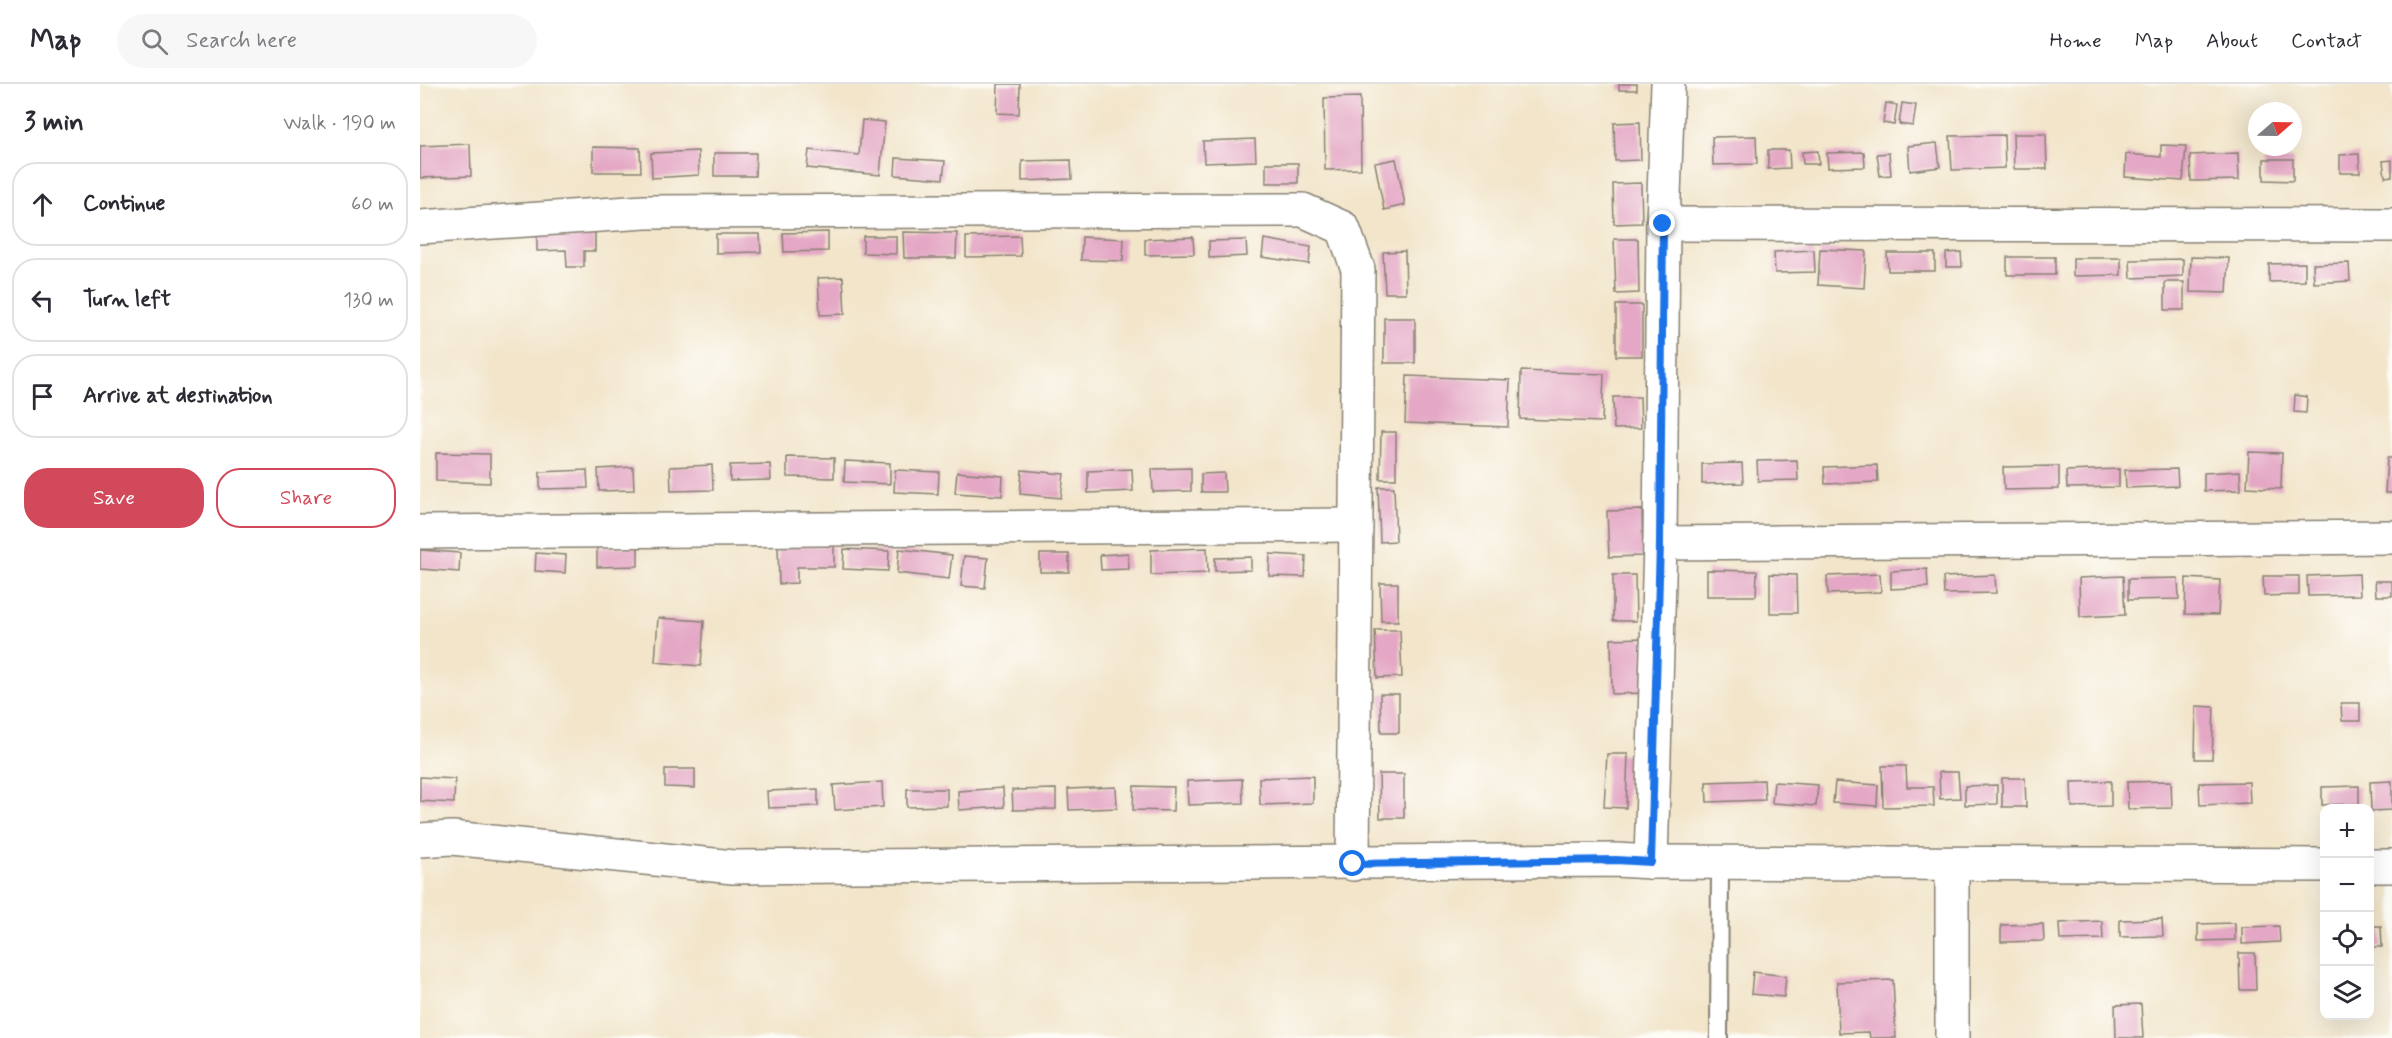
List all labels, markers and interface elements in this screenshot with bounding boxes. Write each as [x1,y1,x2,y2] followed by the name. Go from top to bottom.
[117,14,537,68] search box
[30,23,81,60] text: Map
[138,25,171,58] icon: search
[186,27,297,55] text: Search here
[2050,27,2102,55] text: Home
[2135,27,2173,55] text: Map
[2206,27,2258,55] text: About
[2291,27,2362,55] text: Contact
[2248,102,2302,156] north arrow
[24,106,84,140] text: 3 min
[283,110,396,137] text: Walk · 190 m
[26,188,59,221] icon: ahead
[83,190,165,218] text: Continue
[351,191,394,218] text: 60 m
[1649,210,1675,236] route end
[26,284,59,317] icon: left
[83,286,171,314] text: Turn left
[343,287,394,314] text: 130 m
[26,380,59,413] icon: arrive
[83,382,273,410] text: Arrive at destination
[24,468,204,528] button: Save
[216,468,396,528] button: Share
[2320,804,2374,1020] map controls
[2320,804,2374,858] button: +
[1339,850,1365,876] route start
[2320,858,2374,912] button: −
[2320,912,2374,966] button: locate
[2320,966,2374,1020] button: layers

